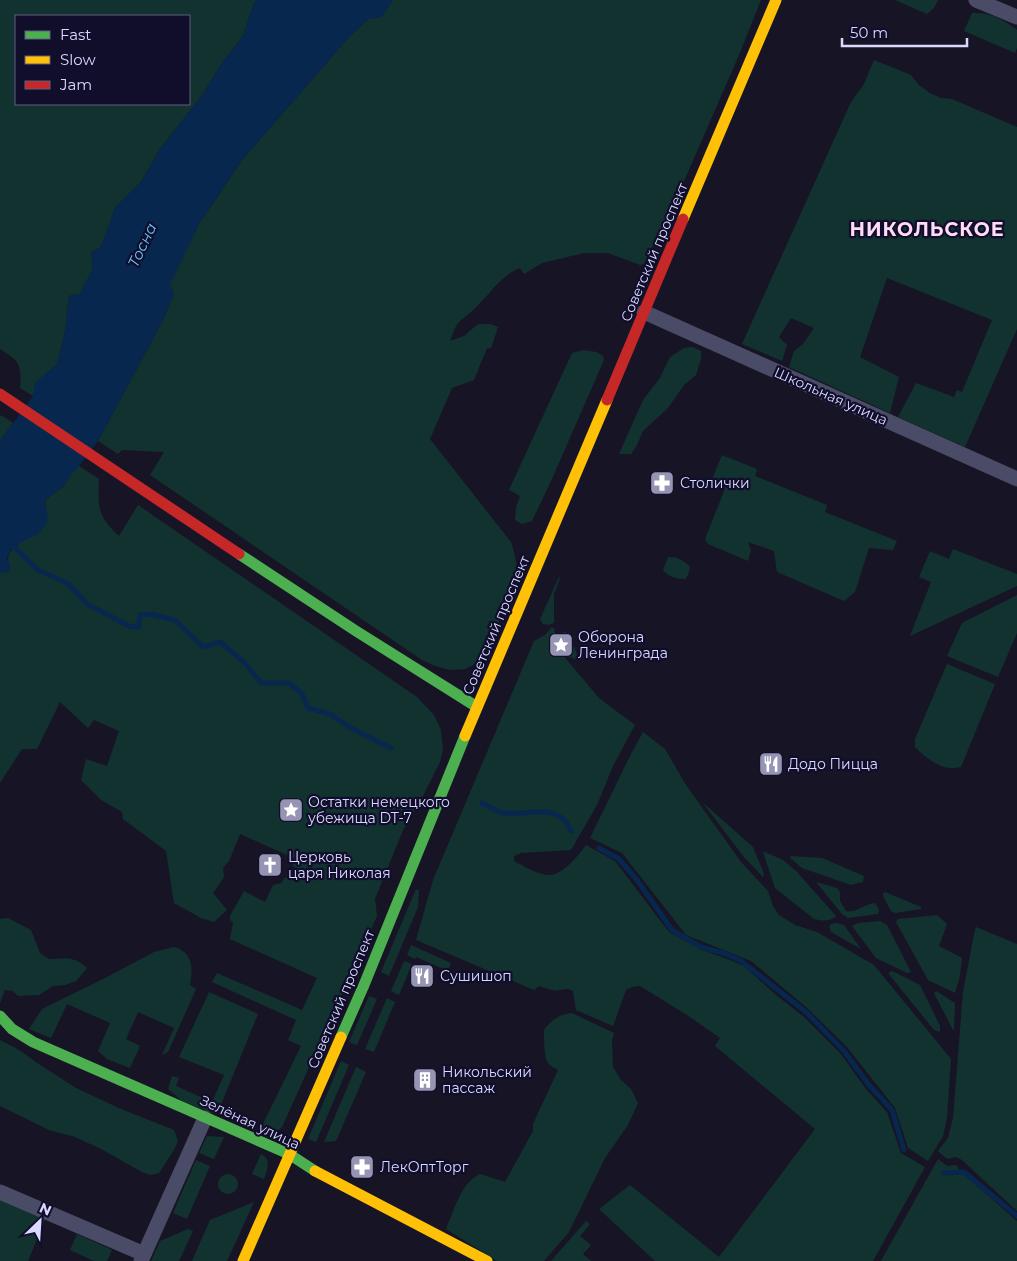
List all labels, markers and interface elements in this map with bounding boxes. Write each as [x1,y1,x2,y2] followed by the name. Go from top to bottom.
[15,15,190,105] legend
[842,15,967,47] scale bar
[850,23,888,42] text: 50 m
[60,25,91,44] text: Fast
[60,50,96,69] text: Slow
[59,75,92,94] text: Jam
[617,179,692,324] street label: Советский проспект
[849,218,1005,241] district label: НИКОЛЬСКОЕ
[124,220,160,270] water label: Тосна
[771,363,891,429] street label: Школьная улица
[649,470,675,496] pharmacy icon: Столички
[680,474,750,492] place label: Столички
[459,552,534,697] street label: Советский проспект
[578,628,668,662] place label: Оборона Ленинграда
[548,632,574,658] place icon: Оборона Ленинграда
[758,751,784,777] restaurant icon: Додо Пицца
[788,755,878,773] place label: Додо Пицца
[307,793,450,827] place label: Остатки немецкого убежища DT-7
[278,797,304,823] place icon: Остатки немецкого убежища DT-7
[288,848,391,882] place label: Церковь царя Николая
[257,852,283,878] church icon: Церковь царя Николая
[304,926,379,1071] street label: Советский проспект
[409,963,435,989] restaurant icon: Сушишоп
[440,967,512,985] place label: Сушишоп
[442,1063,532,1097] place label: Никольский пассаж
[412,1067,438,1093] building icon: Никольский пассаж
[197,1091,303,1153] street label: Зелёная улица
[349,1154,375,1180] pharmacy icon: ЛекОптТорг
[380,1158,469,1176] place label: ЛекОптТорг
[15,1196,65,1246] north arrow
[37,1199,54,1220] text: N

